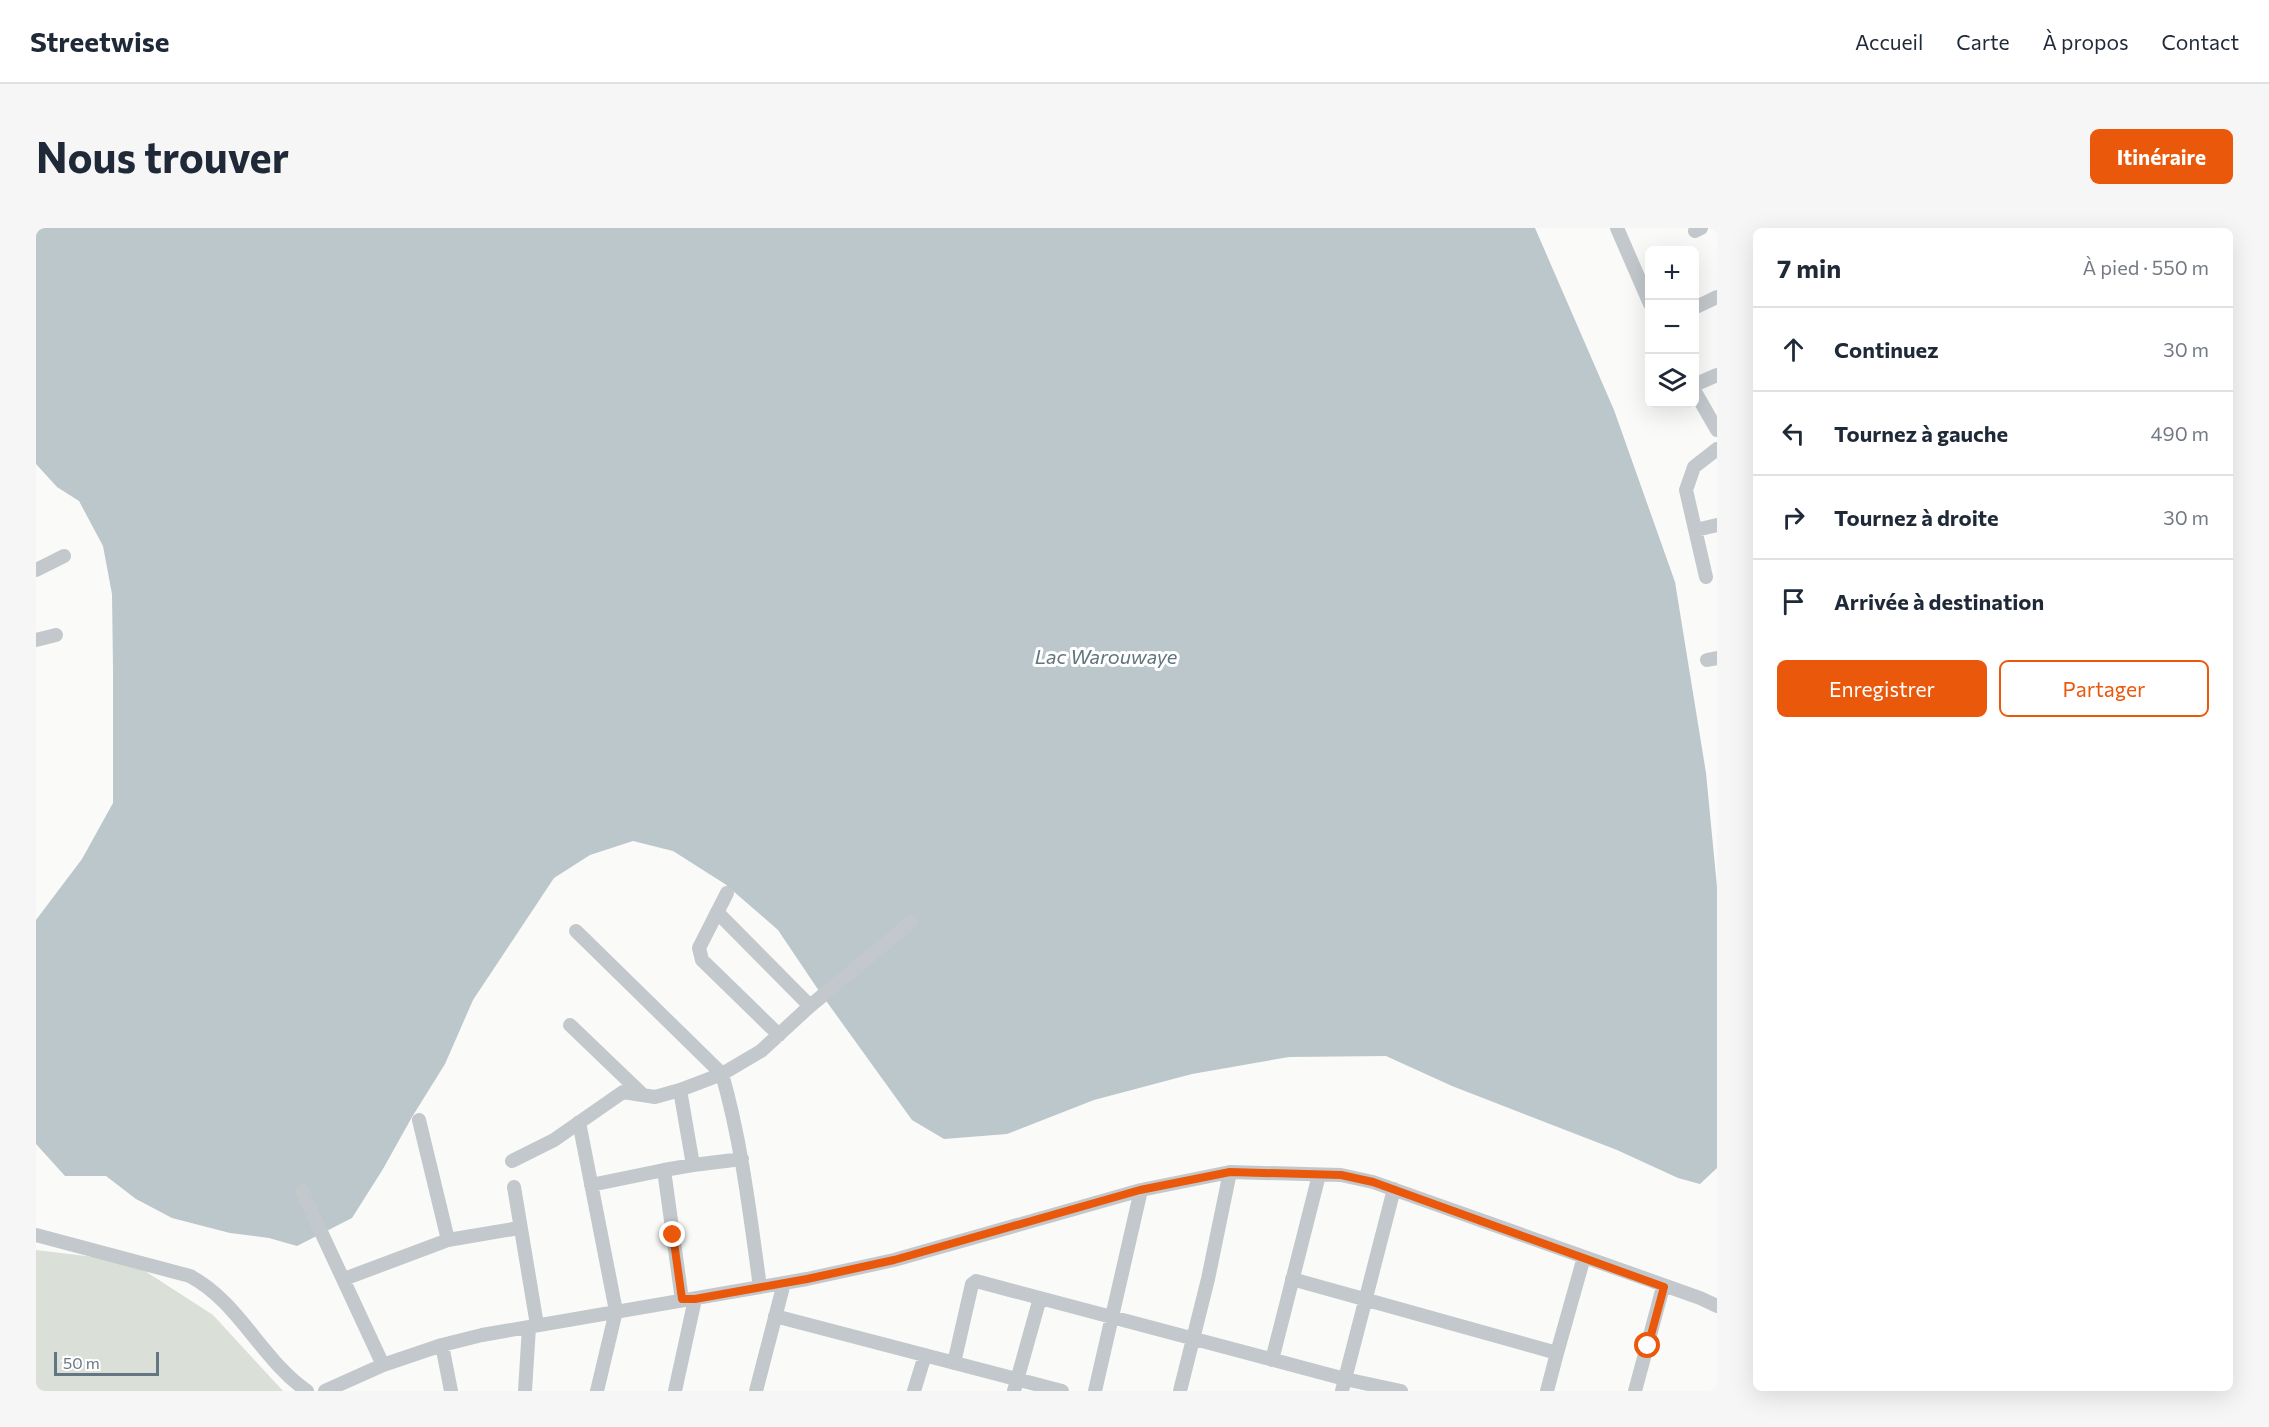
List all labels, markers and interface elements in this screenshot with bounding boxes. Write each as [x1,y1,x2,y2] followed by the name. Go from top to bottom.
[30,24,170,58] text: Streetwise
[1855,29,1923,54] text: Accueil
[1956,29,2010,54] text: Carte
[2043,29,2128,54] text: À propos
[2161,29,2239,54] text: Contact
[2090,129,2233,184] button: Itinéraire
[36,130,289,182] text: Nous trouver
[1645,246,1699,408] map controls
[1645,246,1699,300] button: +
[1777,252,1841,283] text: 7 min
[2083,255,2209,279] text: À pied · 550 m
[1645,300,1699,354] button: −
[1777,333,1810,366] icon: ahead
[1834,336,1939,363] text: Continuez
[2163,337,2209,361] text: 30 m
[1645,354,1699,408] button: layers
[1777,417,1810,450] icon: left
[1834,420,2008,447] text: Tournez à gauche
[2151,421,2209,445] text: 490 m
[1777,501,1810,534] icon: right
[1834,504,1999,531] text: Tournez à droite
[2163,505,2209,529] text: 30 m
[1777,585,1810,618] icon: arrive
[1834,588,2044,615] text: Arrivée à destination
[1035,644,1178,668] water label: Lac Warouwaye
[1777,660,1987,717] button: Enregistrer
[1999,660,2209,717] button: Partager
[659,1221,685,1247] route end
[1634,1332,1660,1358] route start
[54,1349,159,1376] scale bar
[63,1353,100,1372] text: 50 m

